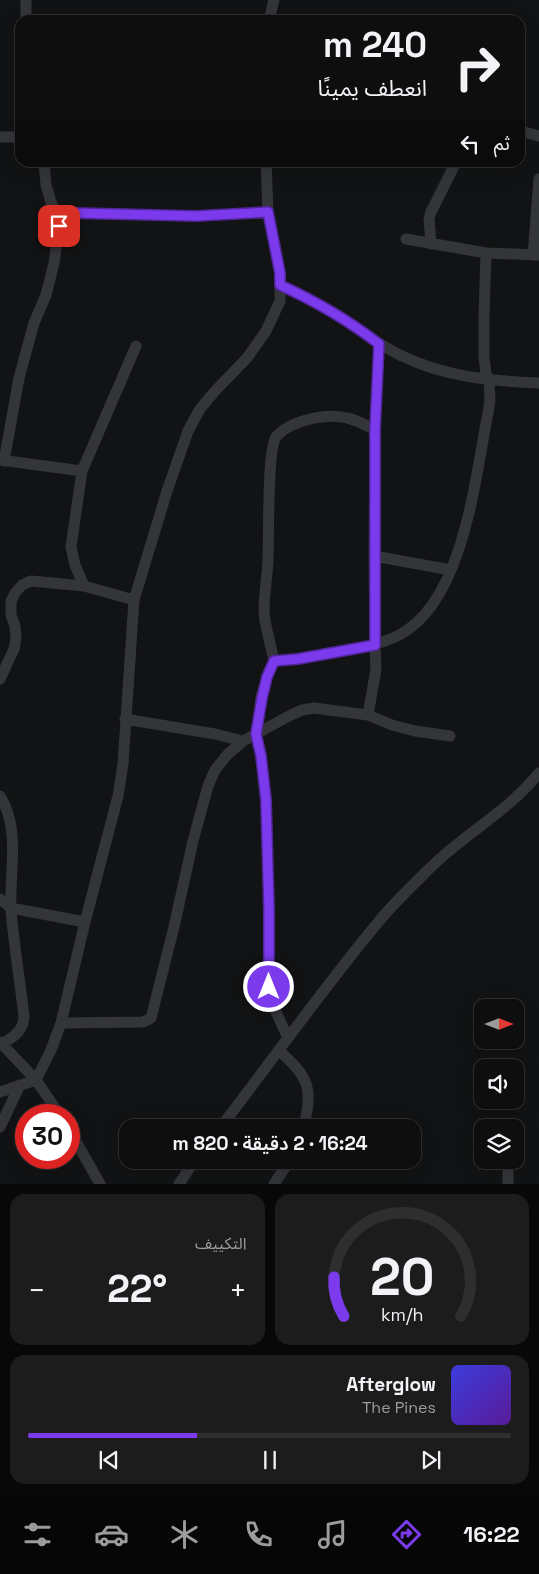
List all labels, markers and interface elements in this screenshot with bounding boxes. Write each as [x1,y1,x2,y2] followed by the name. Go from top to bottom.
[323,23,427,67] text: 240 m
[445,35,510,100] icon: right
[318,74,427,102] text: انعطف يمينًا
[456,130,484,158] icon: left
[494,131,510,156] text: ثم
[38,205,80,247] pin
[45,212,73,240] icon: arrive
[242,960,294,1012] position arrow
[474,999,524,1049] north arrow
[474,999,524,1169] map controls
[474,1059,524,1109] button: sound
[15,1104,80,1169] speed limit sign: 30
[474,1119,524,1169] button: layers
[173,1131,367,1156] text: 16:24 · 2 دقيقة · 820 m
[195,1233,247,1254] text: التكييف
[369,1244,434,1310] text: 20
[107,1265,167,1313] text: 22°
[28,1272,45,1308] text: −
[229,1272,247,1308] text: +
[380,1303,423,1326] text: km/h
[346,1372,436,1397] text: Afterglow
[362,1397,436,1418] text: The Pines
[95,1446,123,1474] icon: previous
[256,1446,284,1474] icon: pause
[417,1446,445,1474] icon: next
[20,1517,55,1552] icon: filters
[94,1517,129,1552] icon: car
[167,1517,202,1552] icon: climate
[241,1517,276,1552] icon: phone
[315,1517,350,1552] icon: music
[389,1517,424,1552] icon: directions
[463,1520,520,1548] text: 16:22

